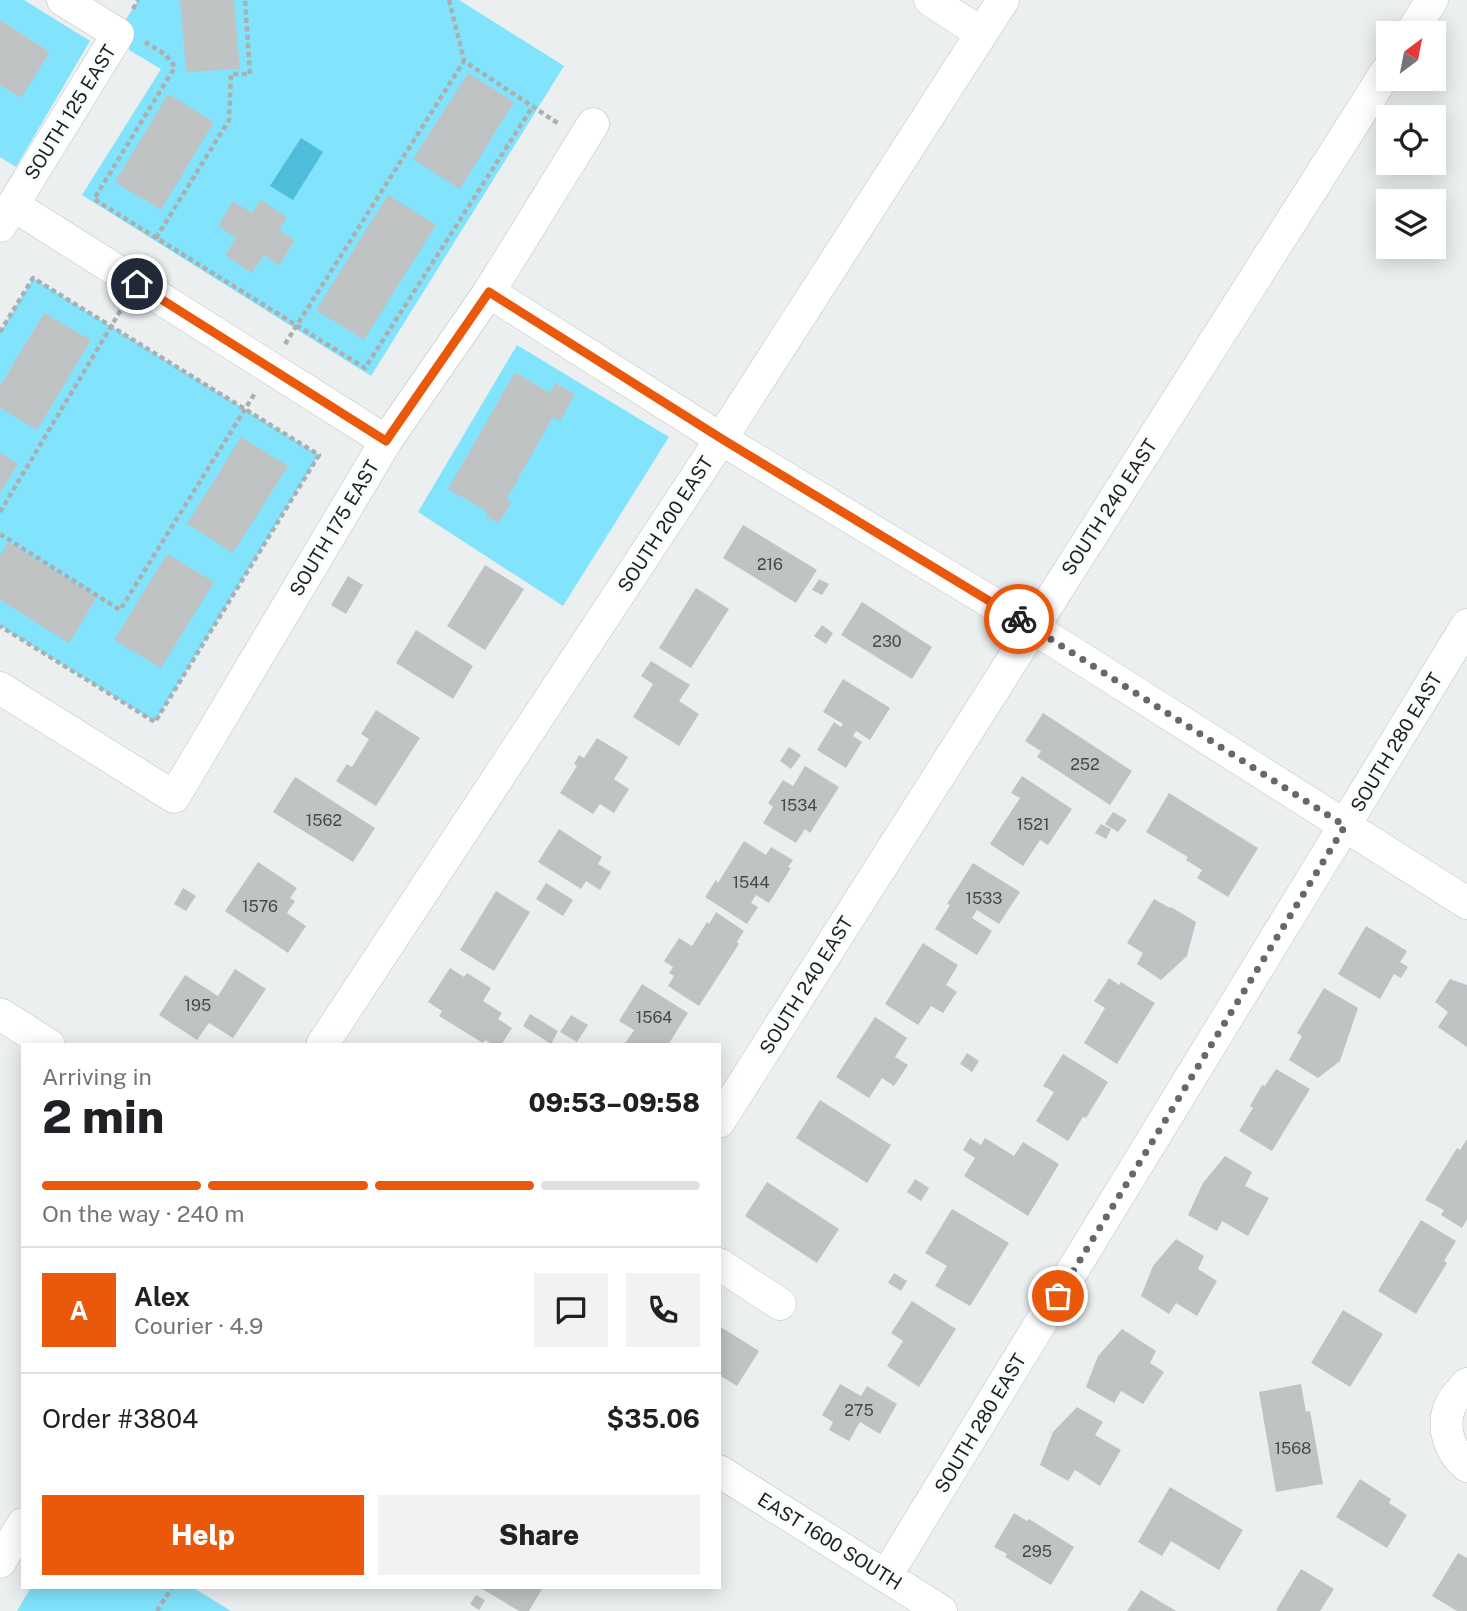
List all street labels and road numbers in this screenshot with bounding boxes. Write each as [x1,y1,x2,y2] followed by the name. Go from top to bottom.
[20,41,120,183] street label: SOUTH 125 EAST
[1057,435,1161,579] street label: SOUTH 240 EAST
[613,452,717,596] street label: SOUTH 200 EAST
[285,456,383,600] street label: SOUTH 175 EAST
[1346,669,1446,815] street label: SOUTH 280 EAST
[755,912,857,1058] street label: SOUTH 240 EAST
[930,1350,1030,1496] street label: SOUTH 280 EAST
[754,1488,906,1594] street label: EAST 1600 SOUTH

